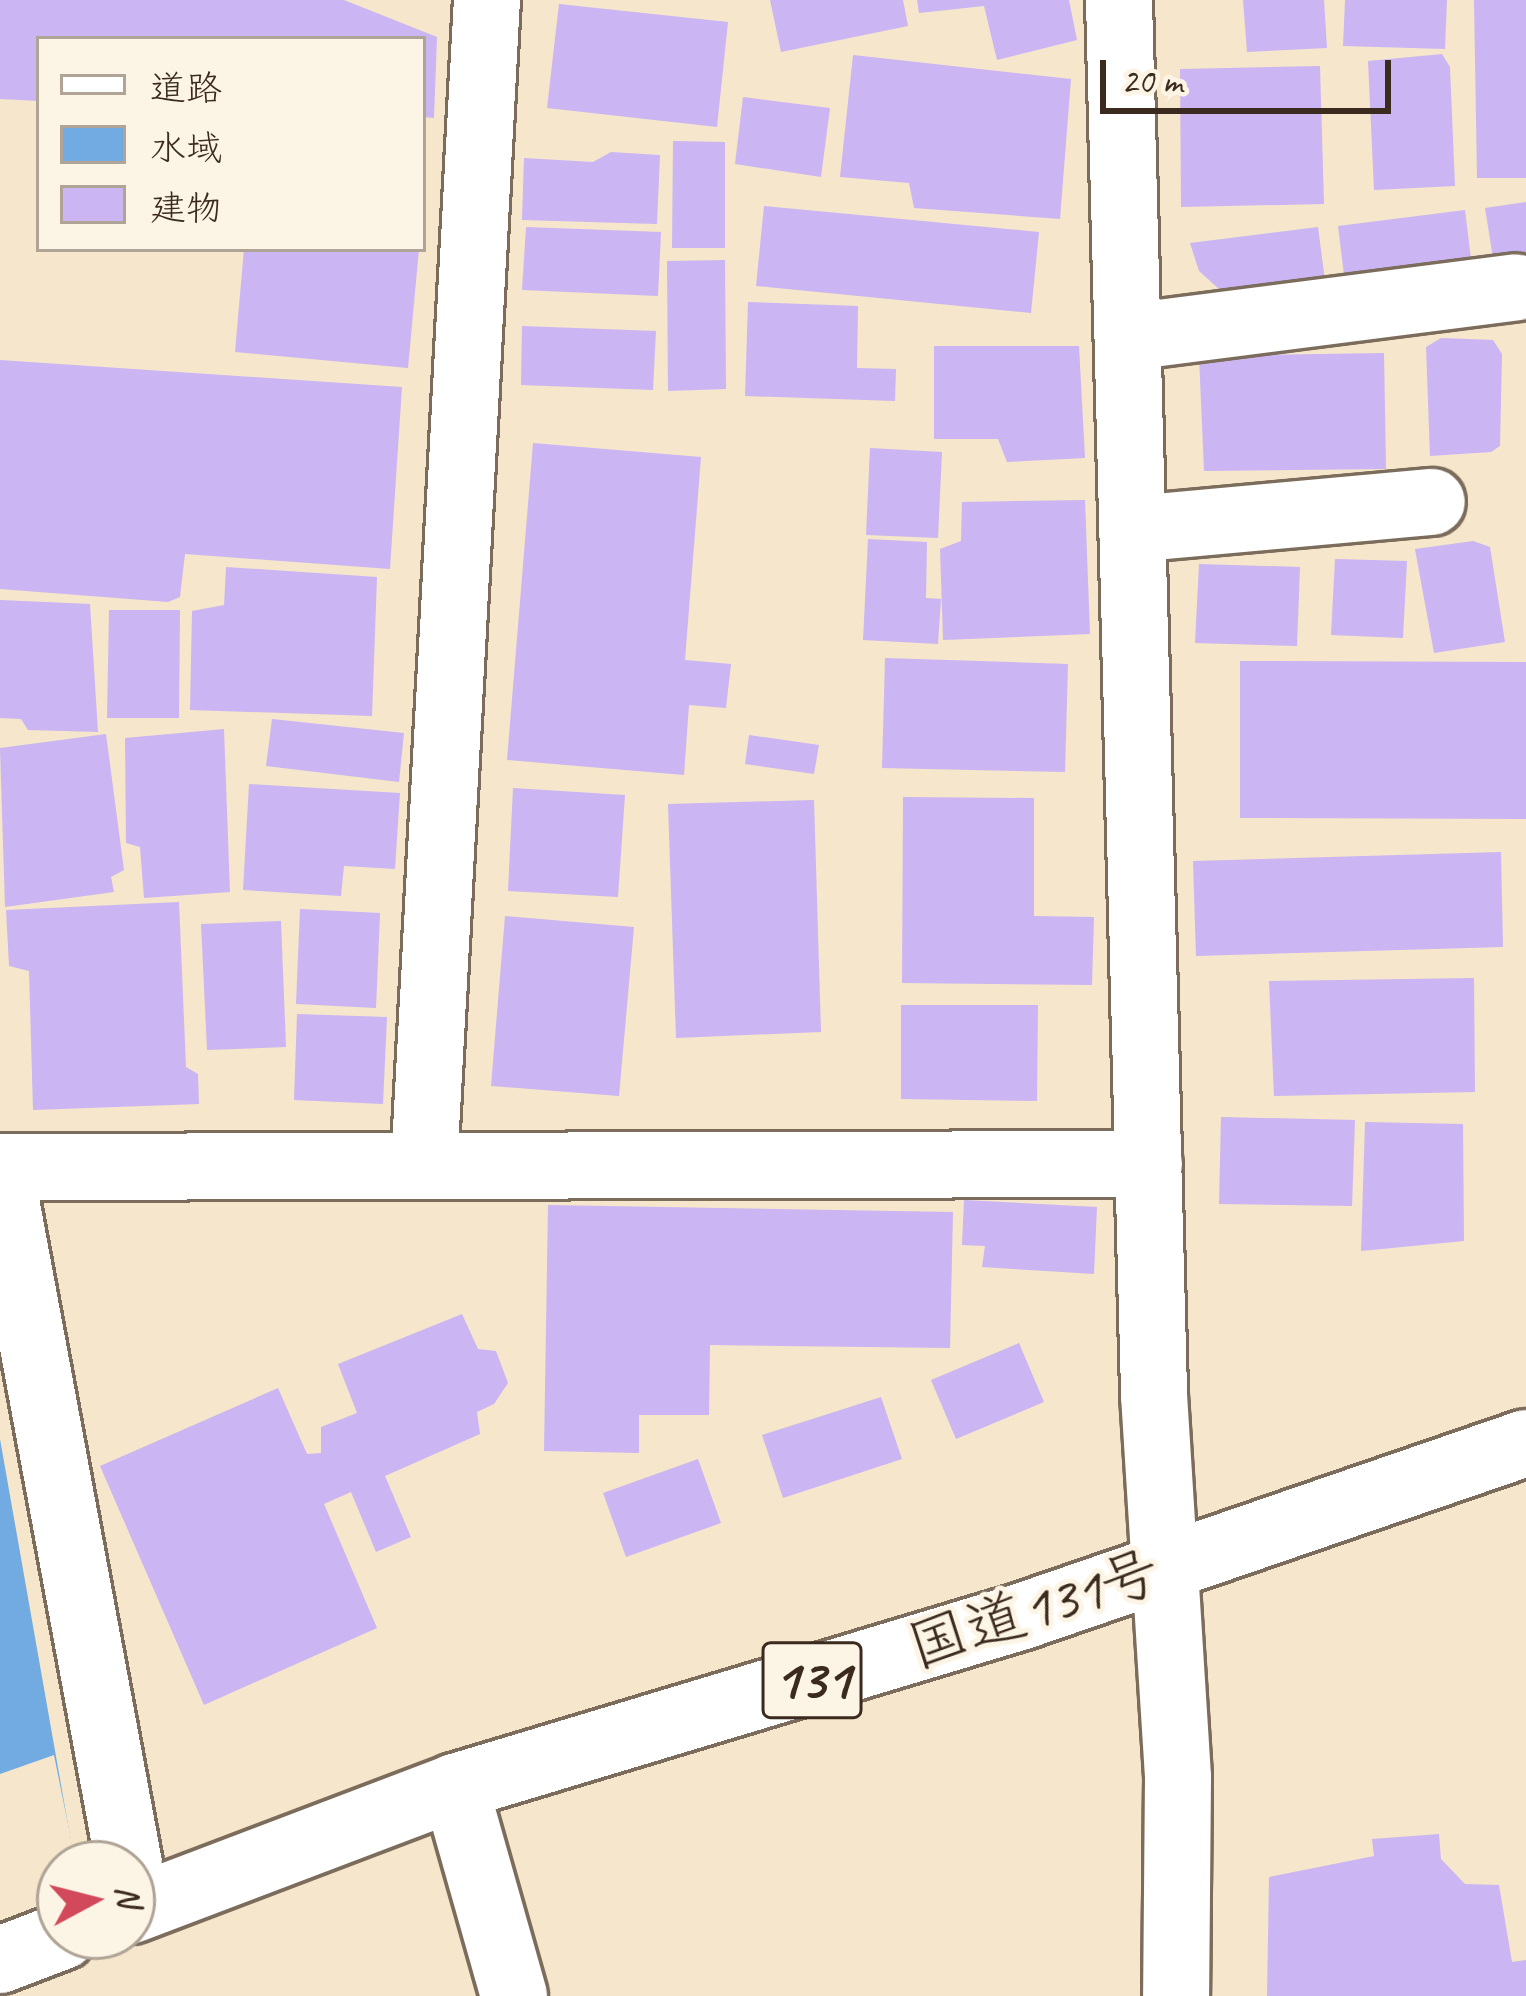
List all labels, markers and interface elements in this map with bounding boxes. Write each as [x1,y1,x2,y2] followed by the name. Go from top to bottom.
[36,36,426,252] legend
[1106,36,1397,110] scale bar
[1121,58,1182,104] text: 20 m
[150,65,222,111] text: 道路
[150,125,222,171] text: 水域
[150,185,222,231] text: 建物
[899,1534,1169,1684] street label: 国道131号
[761,1629,863,1731] road number: 131
[36,1840,156,1960] north arrow
[107,1883,151,1909] text: N

